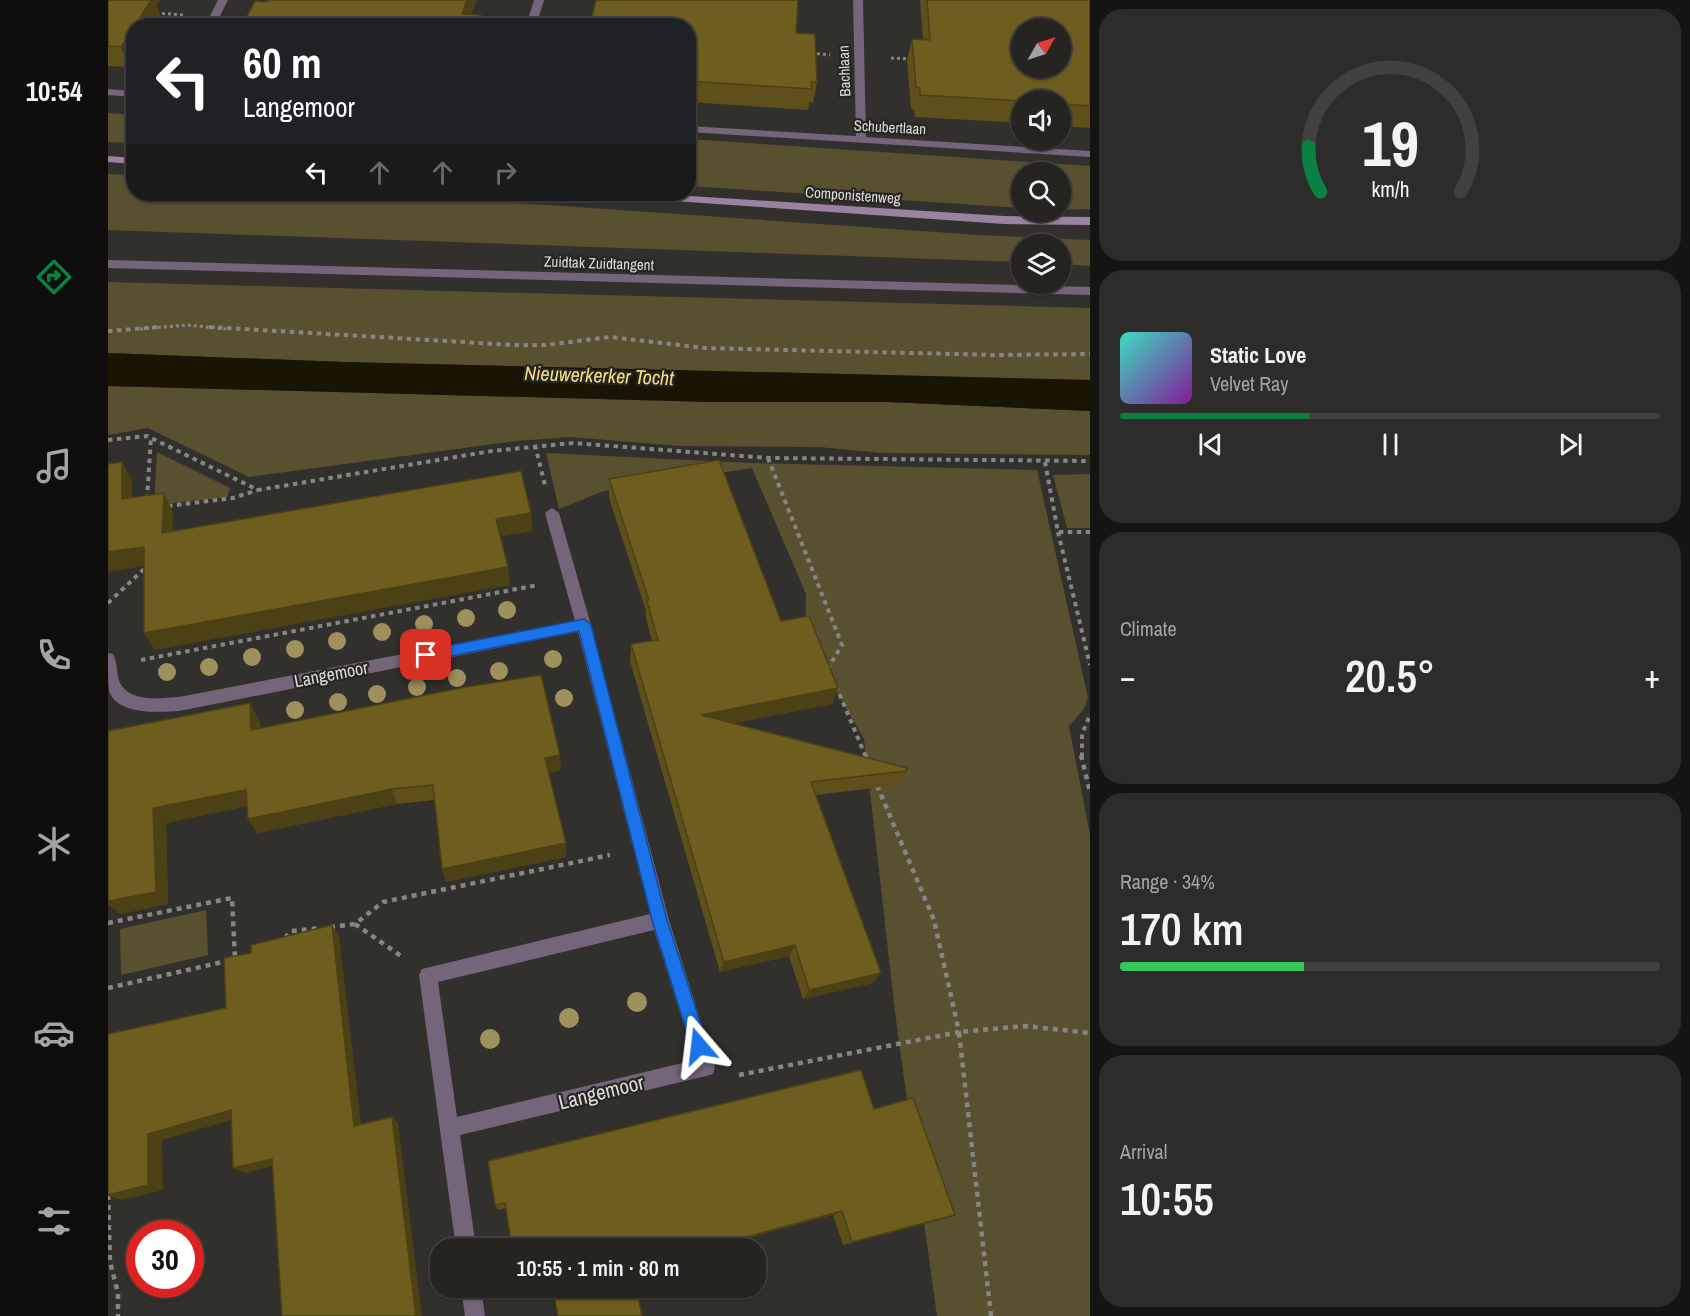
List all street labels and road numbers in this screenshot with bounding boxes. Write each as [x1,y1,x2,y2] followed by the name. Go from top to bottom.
[833,45,855,97] street label: Bachlaan
[853,115,927,139] street label: Schubertlaan
[805,181,902,209] street label: Componistenweg
[544,251,655,275] street label: Zuidtak Zuidtangent
[292,655,370,693] street label: Langemoor
[555,1067,647,1117] street label: Langemoor

